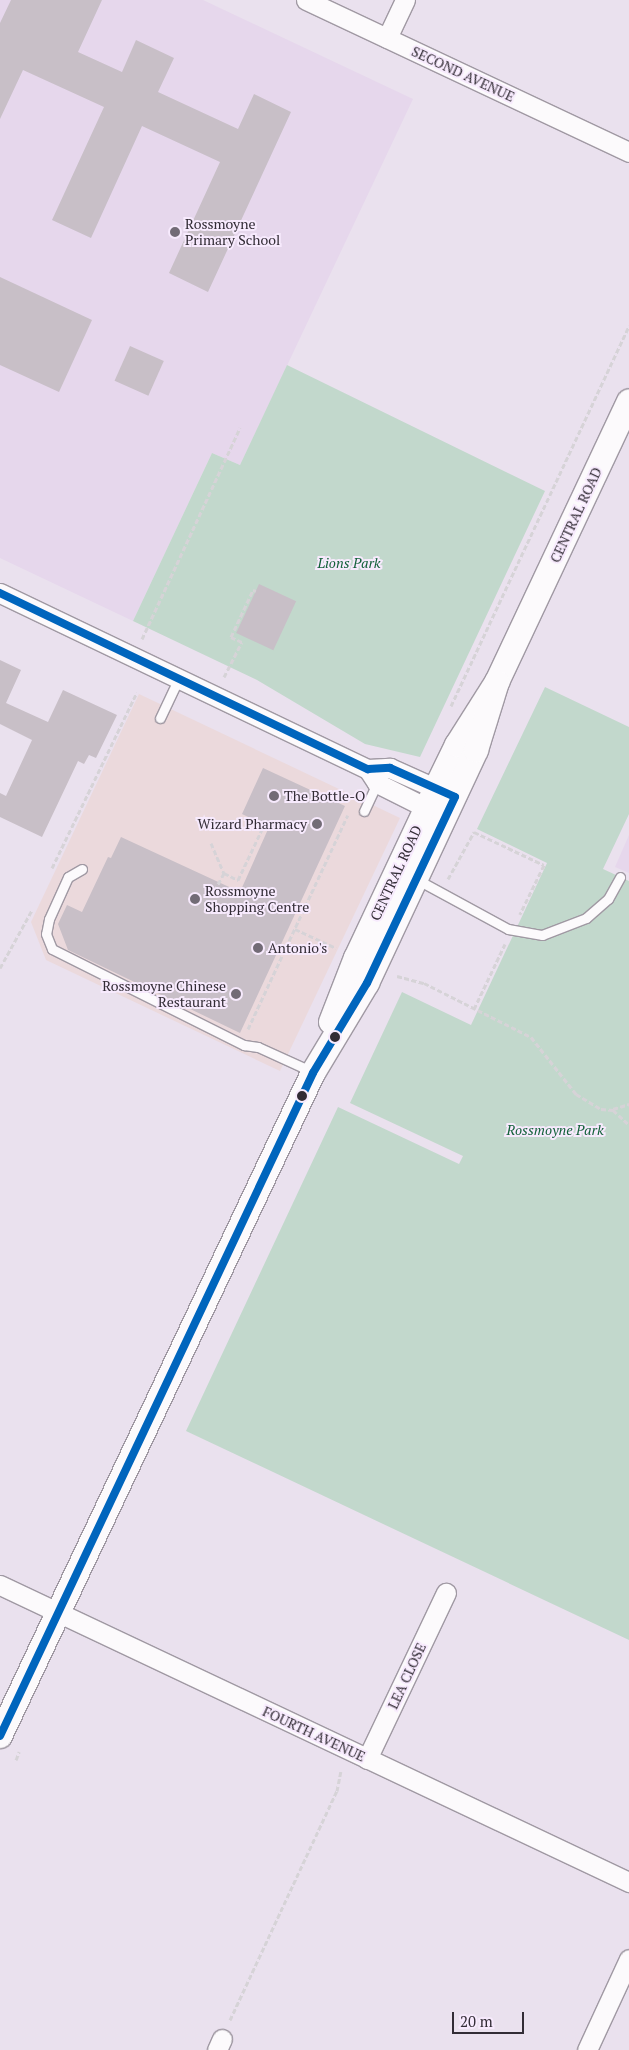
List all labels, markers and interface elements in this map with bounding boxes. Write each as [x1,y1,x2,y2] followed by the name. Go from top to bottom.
[409,43,517,105] street label: SECOND AVENUE
[185,216,280,248] place label: Rossmoyne Primary School
[169,226,181,238] marker: Rossmoyne Primary School
[547,465,605,565] street label: CENTRAL ROAD
[317,555,381,571] park label: Lions Park
[284,788,365,804] place label: The Bottle-O
[268,790,280,802] marker: The Bottle-O
[198,816,307,832] place label: Wizard Pharmacy
[311,818,323,830] marker: Wizard Pharmacy
[367,823,425,923] street label: CENTRAL ROAD
[205,883,309,916] place label: Rossmoyne Shopping Centre
[189,893,201,905] marker: Rossmoyne Shopping Centre
[268,940,327,956] place label: Antonio's
[252,942,264,954] marker: Antonio's
[102,978,226,1010] place label: Rossmoyne Chinese Restaurant
[230,988,242,1000] marker: Rossmoyne Chinese Restaurant
[330,1032,340,1042] unlabelled marker
[297,1091,307,1101] unlabelled marker
[506,1122,604,1138] park label: Rossmoyne Park
[384,1640,430,1712] street label: LEA CLOSE
[260,1703,368,1765] street label: FOURTH AVENUE
[454,2002,526,2034] scale bar
[460,2011,493,2031] text: 20 m

